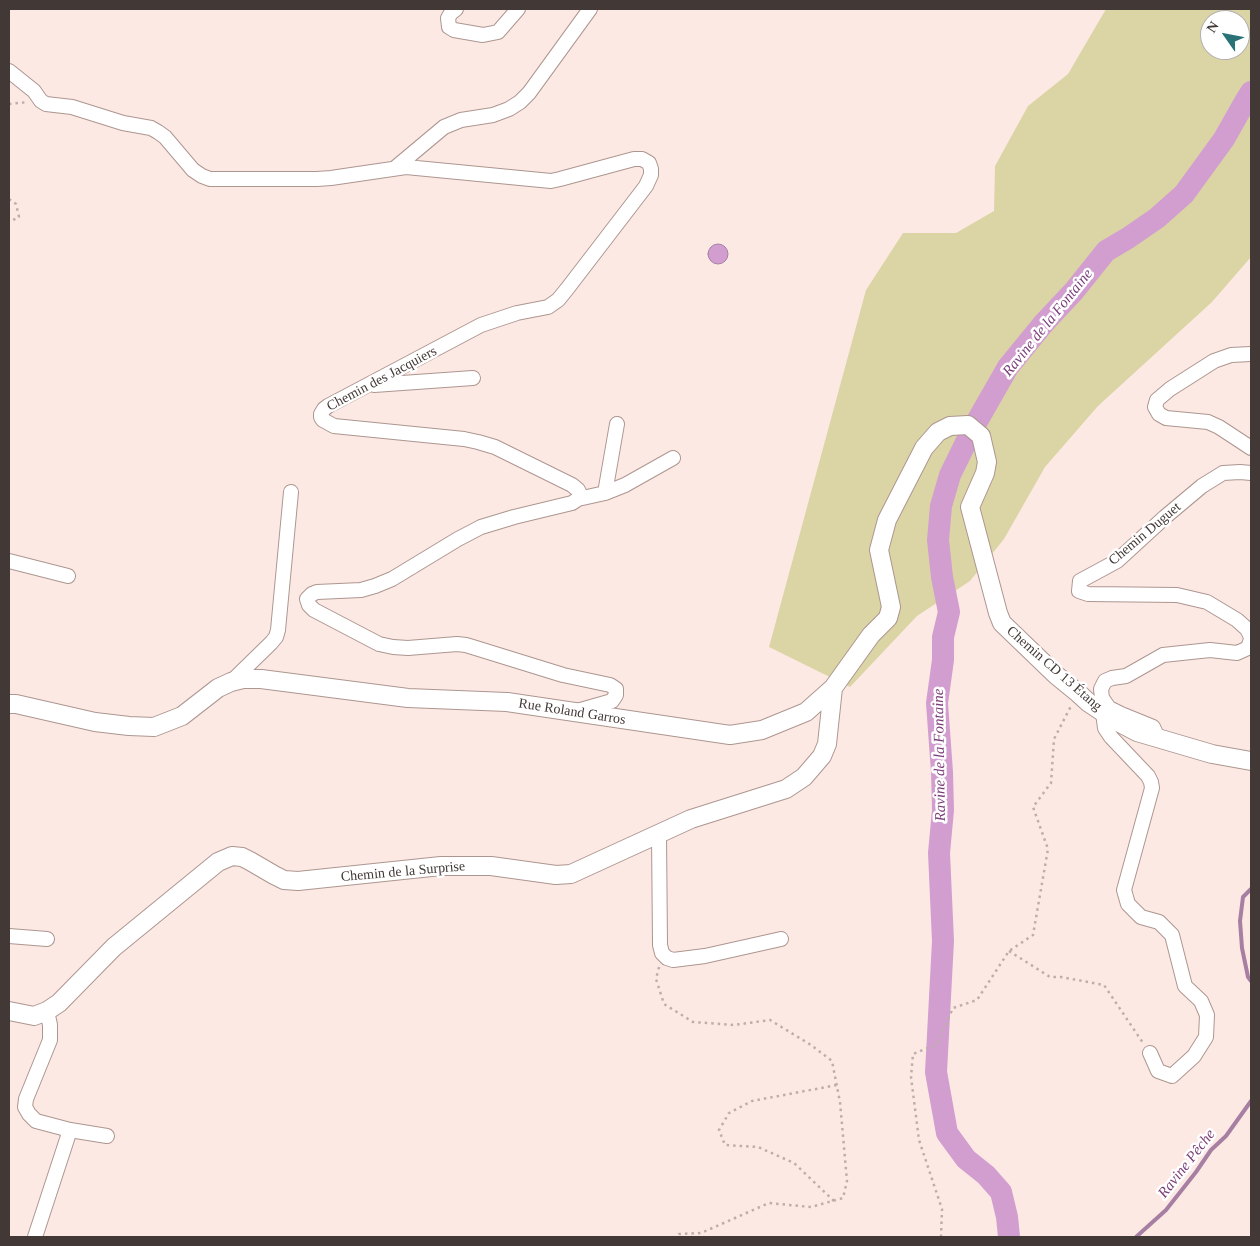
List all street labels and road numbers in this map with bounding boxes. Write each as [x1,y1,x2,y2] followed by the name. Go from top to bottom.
[324,343,440,415] street label: Chemin des Jacquiers
[1105,499,1185,569] street label: Chemin Duguet
[1003,623,1105,715] street label: Chemin CD 13 Étang
[517,695,627,729] street label: Rue Roland Garros
[340,858,466,886] street label: Chemin de la Surprise

